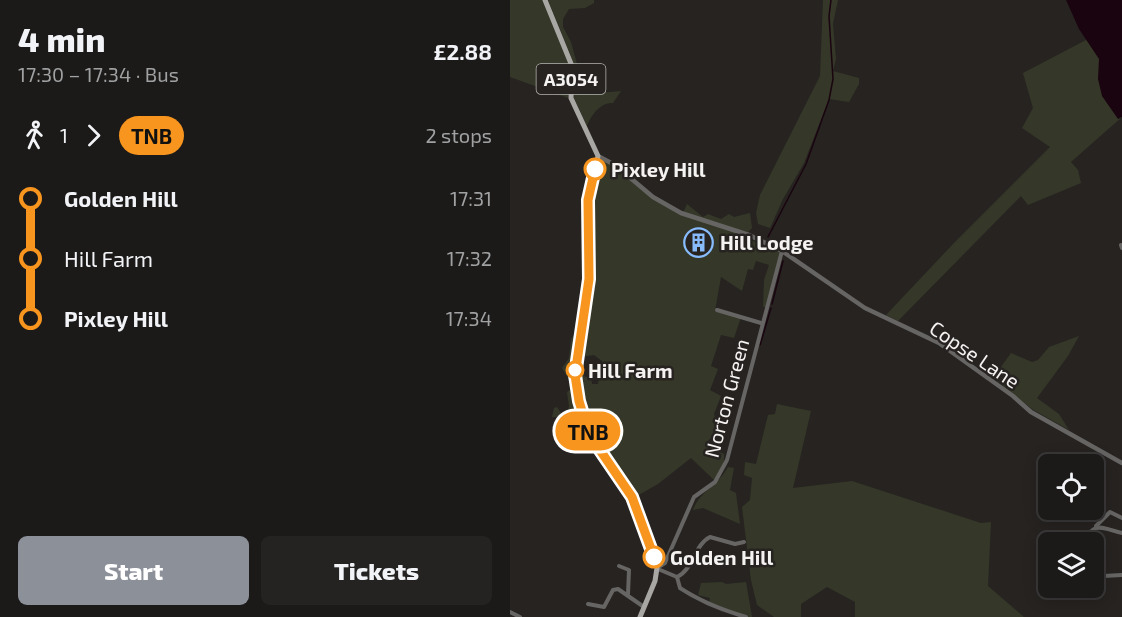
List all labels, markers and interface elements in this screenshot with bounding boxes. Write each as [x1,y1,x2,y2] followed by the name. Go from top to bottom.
[18,19,105,59] text: 4 min
[434,38,492,64] text: £2.88
[18,62,179,86] text: 17:30 – 17:34 · Bus
[536,64,606,94] road number: A3054
[18,119,51,152] icon: walk
[77,119,110,152] icon: forward
[60,123,68,147] text: 1
[131,123,172,148] text: TNB
[425,123,492,147] text: 2 stops
[611,157,706,182] place label: Pixley Hill
[584,158,606,180] marker: Pixley Hill
[64,185,178,211] text: Golden Hill
[450,186,492,210] text: 17:31
[683,226,715,258] building icon: Hill Lodge
[720,230,814,254] place label: Hill Lodge
[64,245,153,271] text: Hill Farm
[447,246,492,270] text: 17:32
[64,305,168,331] text: Pixley Hill
[446,306,492,330] text: 17:34
[925,315,1025,393] street label: Copse Lane
[699,336,753,460] street label: Norton Green
[588,358,673,382] place label: Hill Farm
[566,361,584,379] marker: Hill Farm
[554,412,622,450] line badge: TNB
[567,419,609,444] text: TNB
[1038,454,1104,598] map controls
[1038,454,1104,520] button: locate
[1038,532,1104,598] button: layers
[18,536,249,605] button: Start
[261,536,492,605] button: Tickets
[670,545,774,569] place label: Golden Hill
[643,546,665,568] marker: Golden Hill

